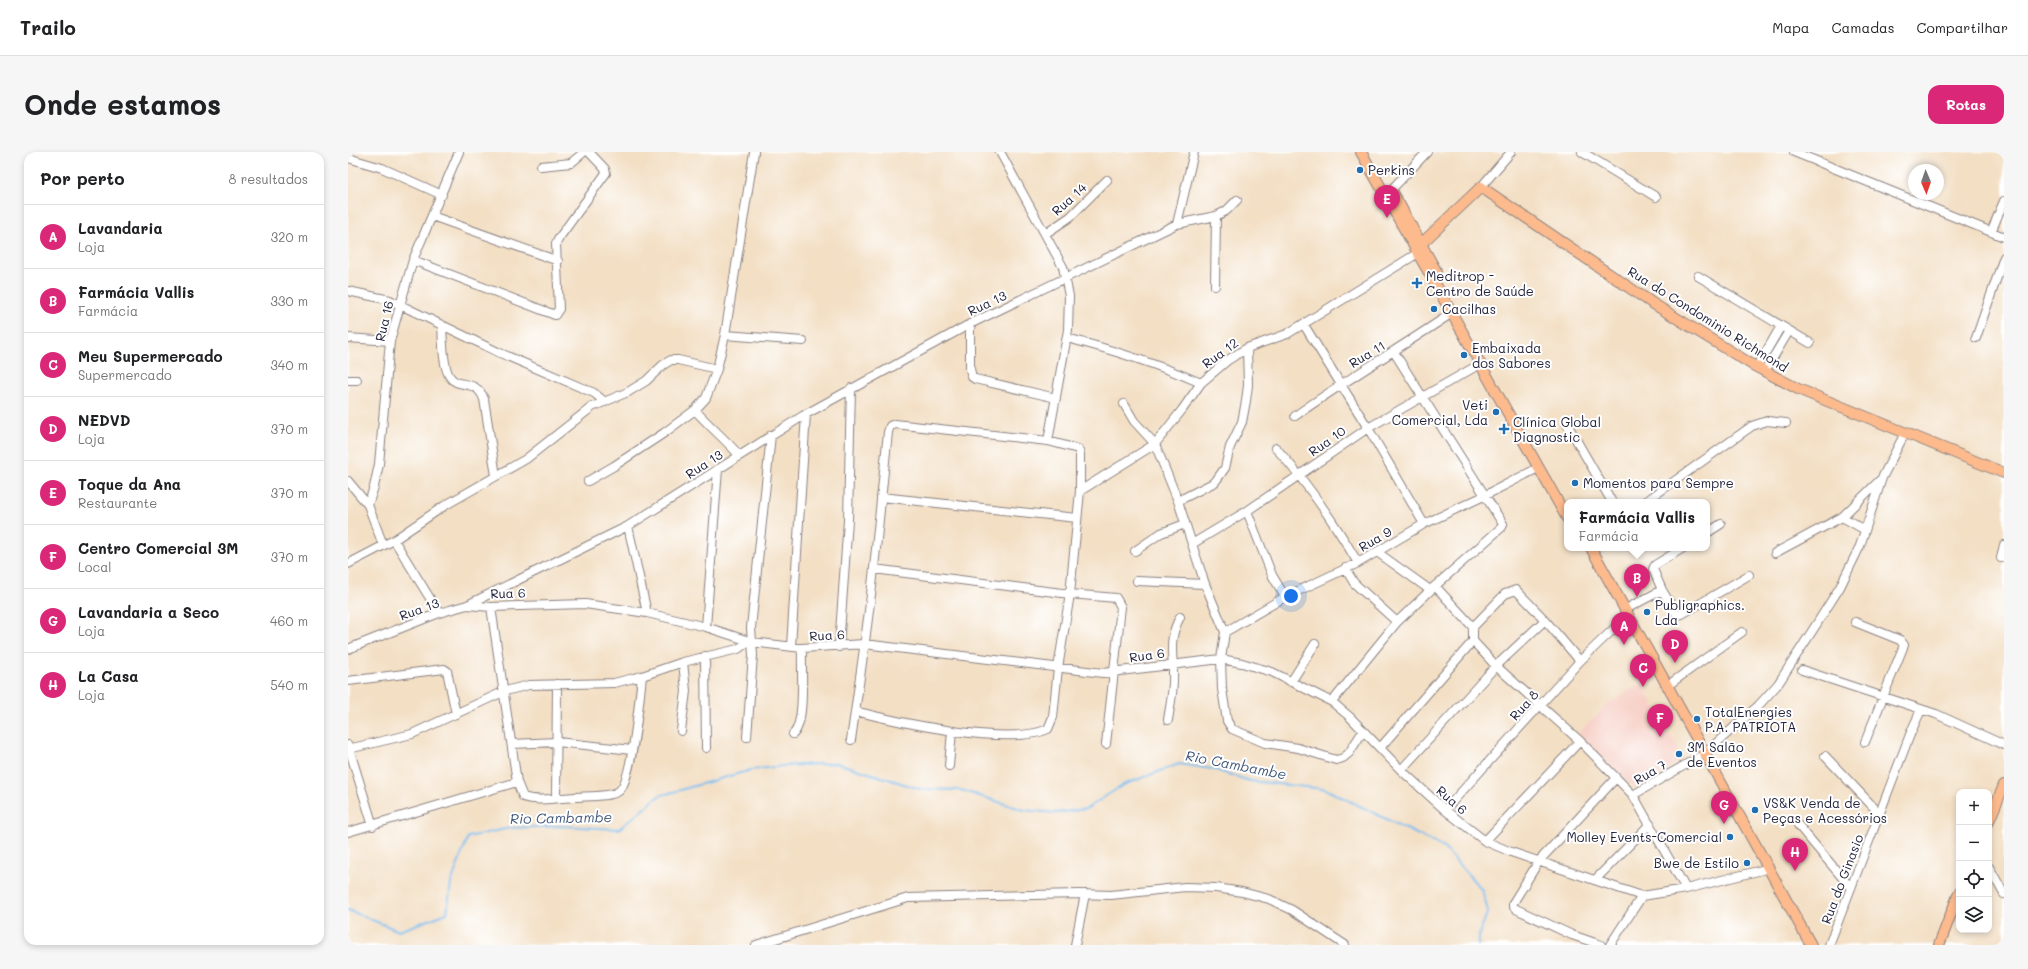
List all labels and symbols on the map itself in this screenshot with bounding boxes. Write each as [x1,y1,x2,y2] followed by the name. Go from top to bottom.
[1368,161,1415,178] place label: Perkins
[1908,164,1944,200] north arrow
[1355,165,1365,175] marker: Perkins
[1048,178,1090,219] street label: Rua 14
[1374,185,1400,218] pin: E
[1625,262,1792,375] street label: Rua do Condominio Richmond
[1426,267,1534,299] place label: Meditrop - Centro de Saúde
[1411,277,1423,289] marker: Meditrop - Centro de Saúde
[965,286,1009,319] street label: Rua 13
[371,299,396,343] street label: Rua 16
[1442,300,1496,317] place label: Cacilhas
[1429,304,1439,314] marker: Cacilhas
[1198,334,1241,371] street label: Rua 12
[1346,336,1388,371] street label: Rua 11
[1472,339,1551,371] place label: Embaixada dos Sabores
[1459,350,1469,360] marker: Embaixada dos Sabores
[1392,396,1488,428] place label: Veti Comercial, Lda
[1491,407,1501,417] marker: Veti Comercial, Lda
[1513,413,1601,445] place label: Clínica Global Diagnostic
[1305,422,1349,459] street label: Rua 10
[1498,423,1510,435] marker: Clínica Global Diagnostic
[682,445,726,482] street label: Rua 13
[1583,474,1734,491] place label: Momentos para Sempre
[1570,478,1580,488] marker: Momentos para Sempre
[1355,522,1395,555] street label: Rua 9
[1624,564,1650,597] pin: B
[490,583,526,602] street label: Rua 6
[1281,586,1301,606] your location
[397,593,441,624] street label: Rua 13
[1655,596,1745,628] place label: Publigraphics. Lda
[1642,607,1652,617] marker: Publigraphics. Lda
[1611,612,1637,645] pin: A
[809,625,845,644] street label: Rua 6
[1662,630,1688,663] pin: D
[1128,644,1166,665] street label: Rua 6
[1630,654,1656,687] pin: C
[1505,686,1542,724] street label: Rua 8
[1705,703,1796,735] place label: TotalEnergies P.A. PATRIOTA
[1647,704,1673,737] pin: F
[1692,714,1702,724] marker: TotalEnergies P.A. PATRIOTA
[1687,738,1757,770] place label: 3M Salão de Eventos
[1184,745,1288,784] water label: Rio Cambambe
[1674,749,1684,759] marker: 3M Salão de Eventos
[1630,755,1669,788] street label: Rua 7
[1433,782,1471,818] street label: Rua 6
[1711,791,1737,824] pin: G
[1763,794,1887,826] place label: VS&K Venda de Peças e Acessórios
[1750,805,1760,815] marker: VS&K Venda de Peças e Acessórios
[510,807,612,828] water label: Rio Cambambe
[1566,828,1722,845] place label: Molley Events-Comercial
[1817,831,1867,926] street label: Rua do Ginasio
[1725,832,1735,842] marker: Molley Events-Comercial
[1782,838,1808,871] pin: H
[1654,854,1739,871] place label: Bwe de Estilo
[1742,858,1752,868] marker: Bwe de Estilo

